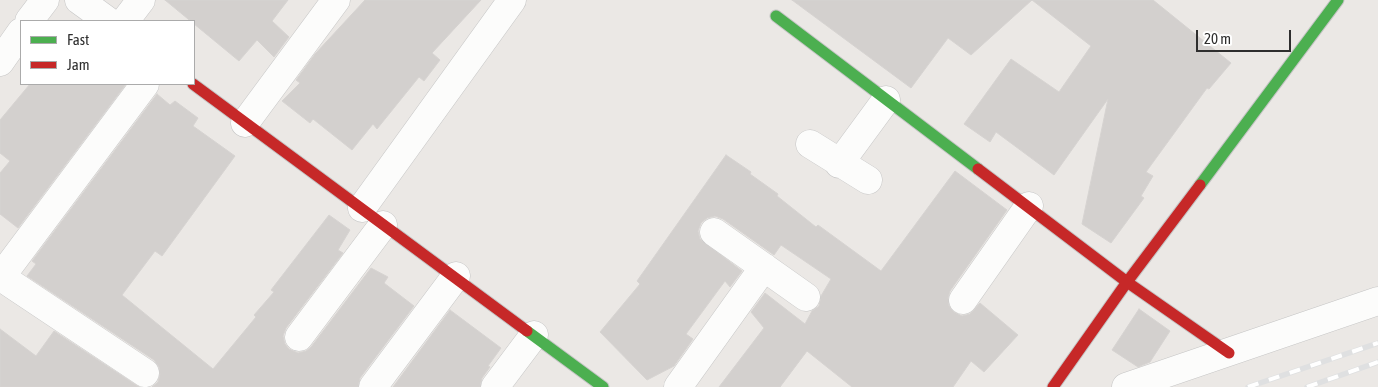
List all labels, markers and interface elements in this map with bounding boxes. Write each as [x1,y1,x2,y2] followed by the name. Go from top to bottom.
[20,20,195,85] legend
[1198,20,1293,52] scale bar
[1204,30,1231,47] text: 20 m
[67,31,89,48] text: Fast
[67,56,90,73] text: Jam

